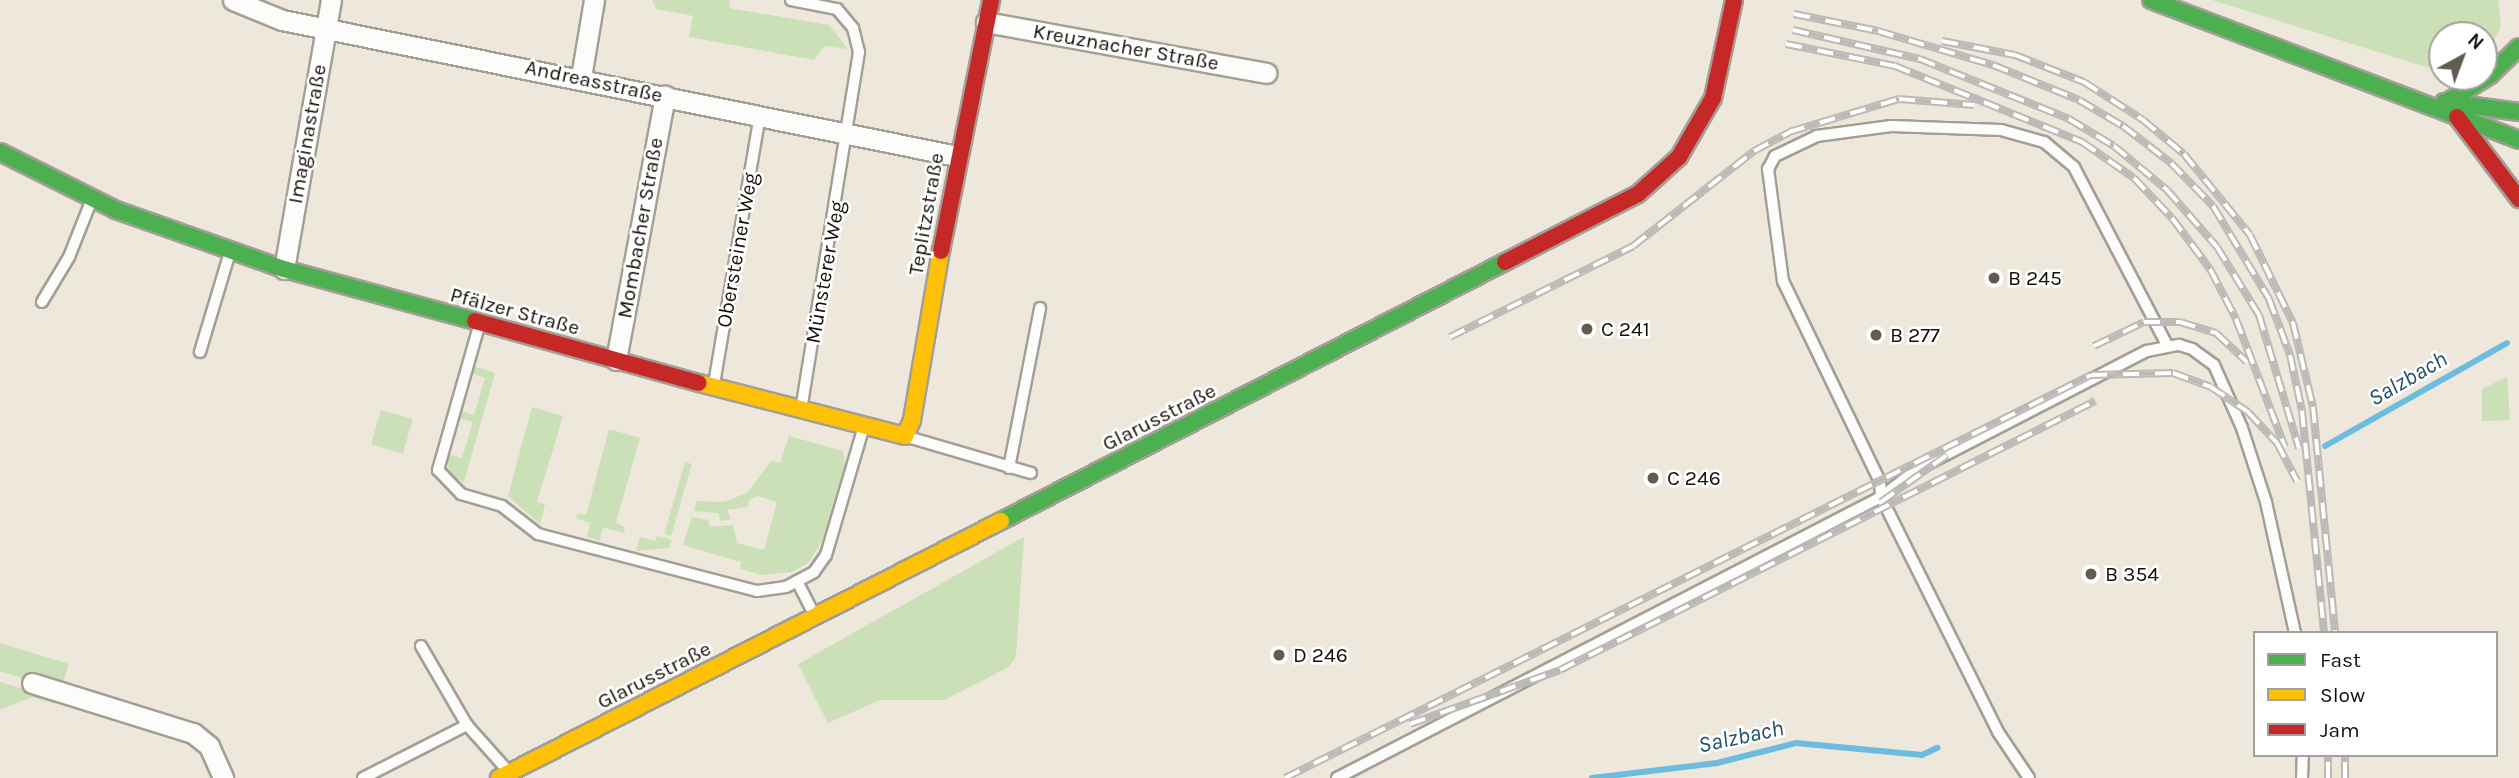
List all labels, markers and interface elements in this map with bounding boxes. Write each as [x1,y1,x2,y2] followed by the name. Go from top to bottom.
[1031,18,1221,76] street label: Kreuznacher Straße
[2428,21,2498,91] north arrow
[2463,29,2488,54] text: N
[523,54,665,108] street label: Andreasstraße
[282,62,332,206] street label: Imaginastraße
[612,136,668,320] street label: Mombacher Straße
[903,151,949,277] street label: Teplitzstraße
[711,170,763,330] street label: Obersteiner Weg
[800,199,850,345] street label: Münsterer Weg
[2008,265,2062,291] place label: B 245
[1986,270,2002,286] marker: B 245
[448,282,582,340] street label: Pfälzer Straße
[1601,316,1650,342] place label: C 241
[1579,321,1595,337] marker: C 241
[1890,322,1940,348] place label: B 277
[1868,327,1884,343] marker: B 277
[2364,345,2452,413] water label: Salzbach
[1098,378,1220,456] street label: Glarusstraße
[1667,465,1721,491] place label: C 246
[1645,470,1661,486] marker: C 246
[2105,561,2159,587] place label: B 354
[2083,566,2099,582] marker: B 354
[2253,631,2498,757] legend
[593,636,715,714] street label: Glarusstraße
[1293,642,1348,668] place label: D 246
[1271,647,1287,663] marker: D 246
[2320,648,2361,672] text: Fast
[2320,683,2365,707] text: Slow
[1696,715,1786,759] water label: Salzbach
[2320,718,2360,742] text: Jam

